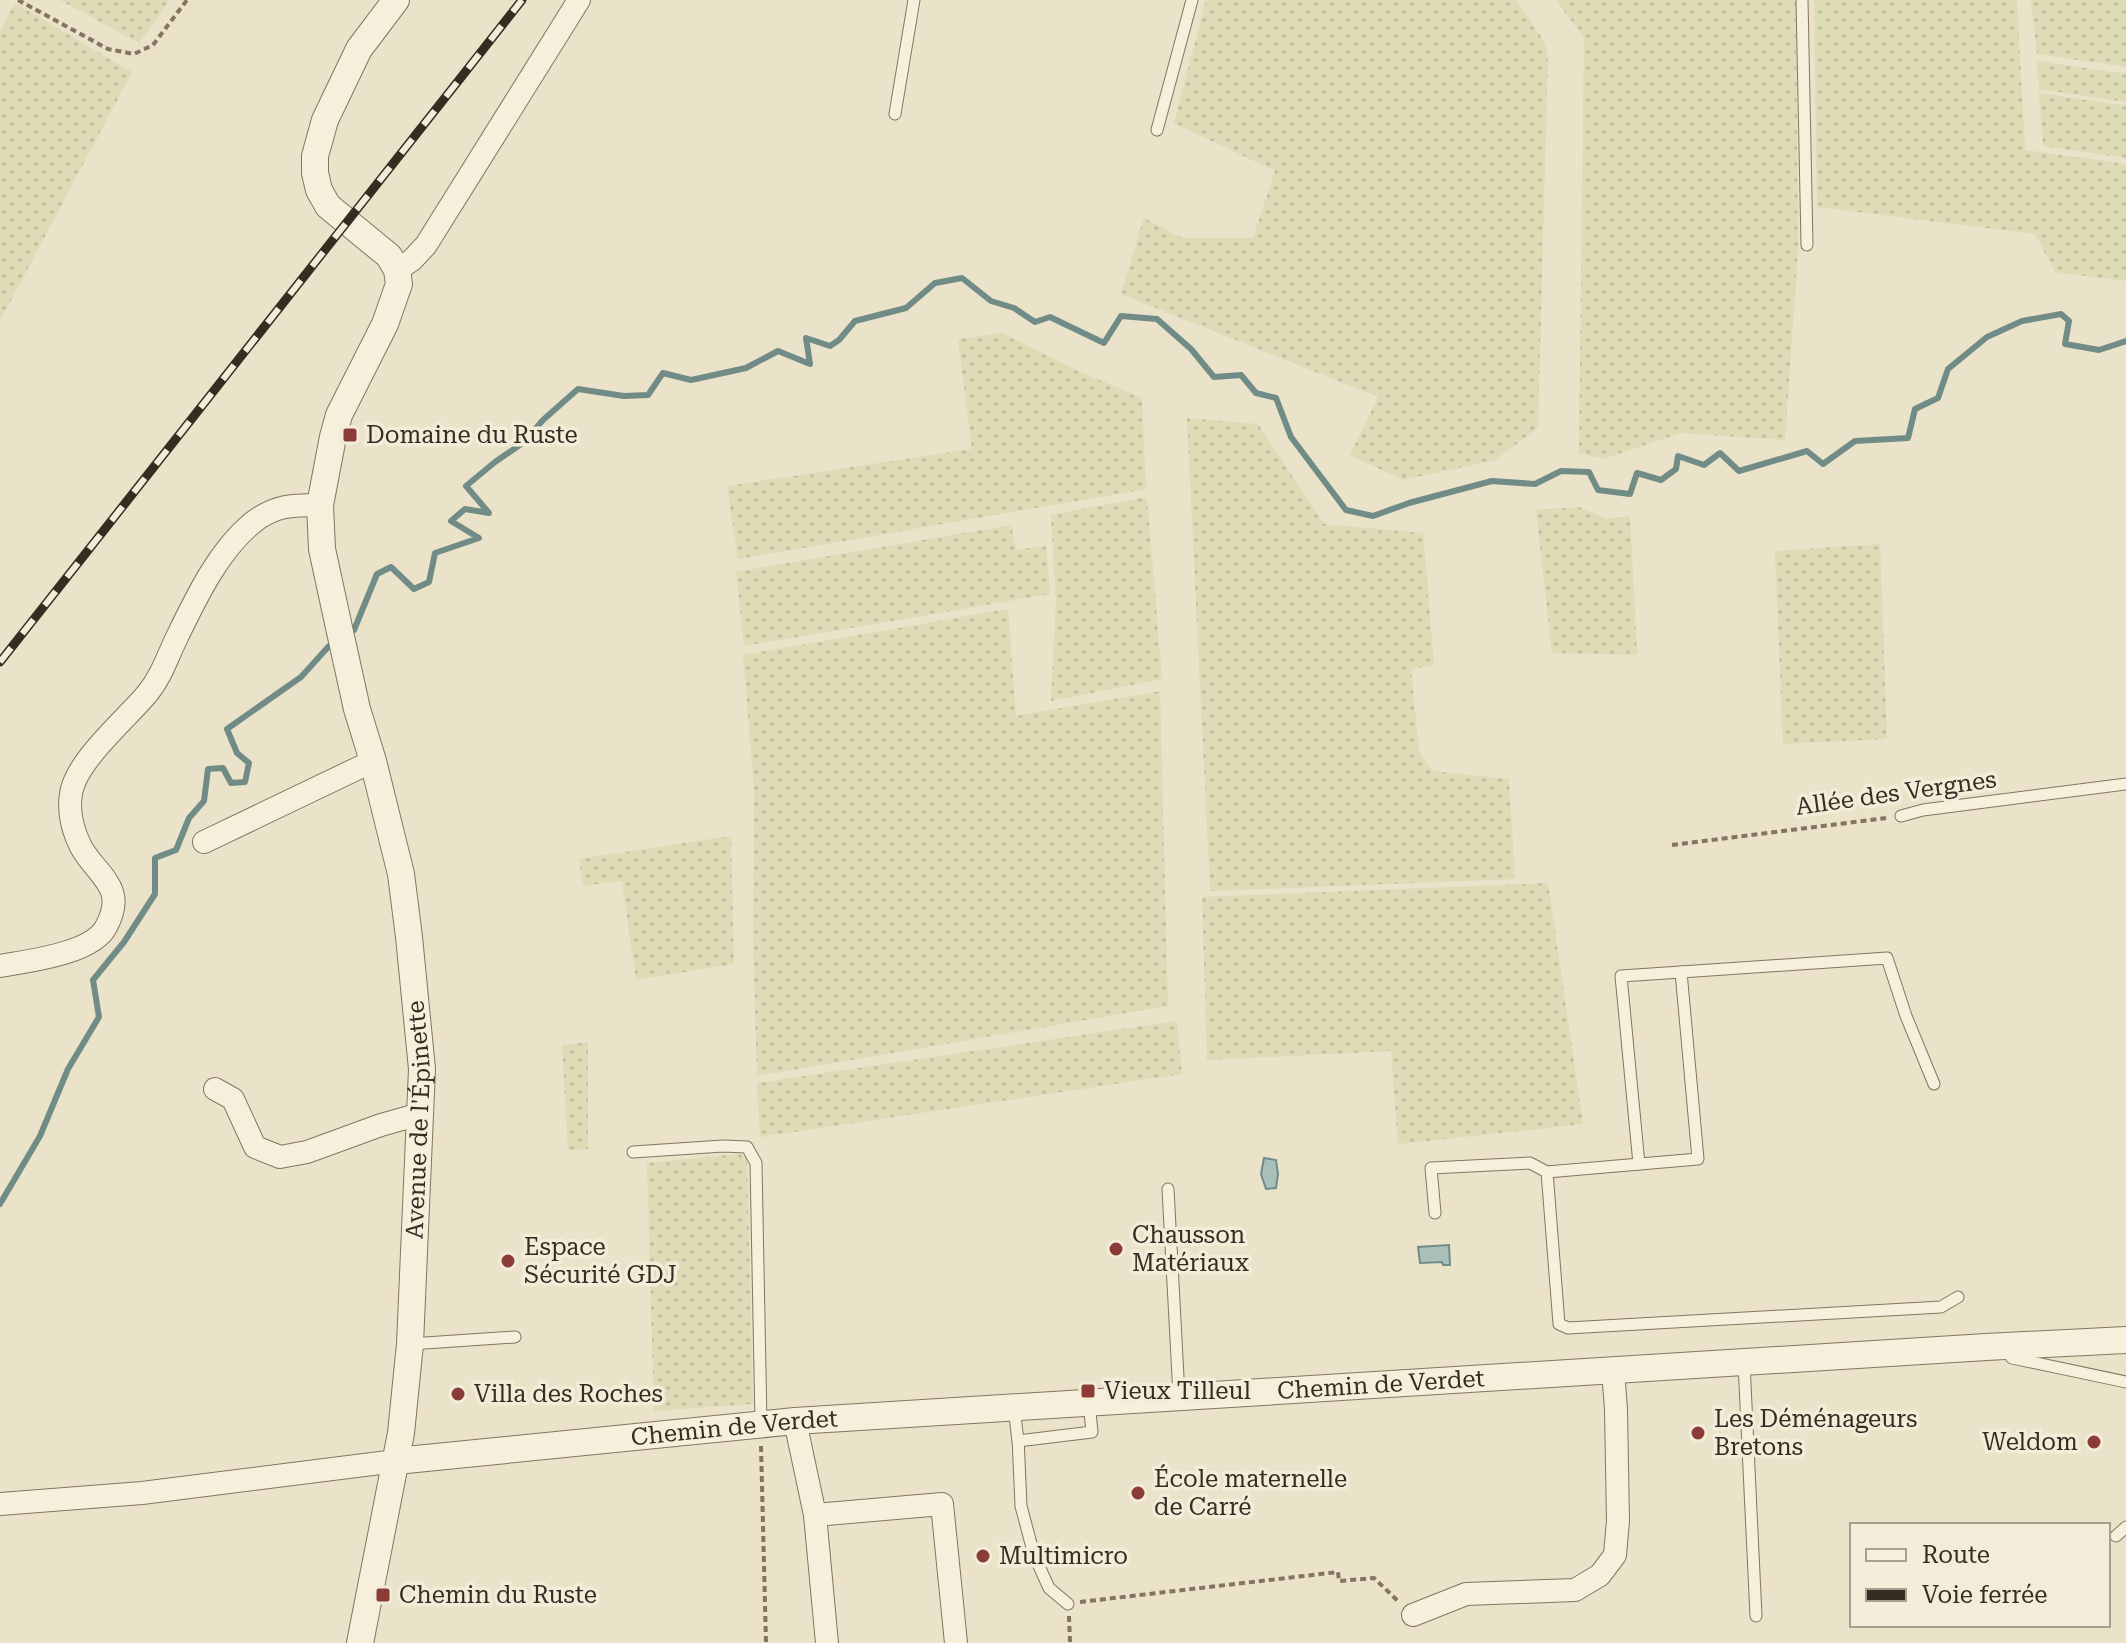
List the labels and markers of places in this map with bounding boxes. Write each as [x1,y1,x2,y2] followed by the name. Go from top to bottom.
[366,421,578,449] place label: Domaine du Ruste
[341,426,359,444] marker: Domaine du Ruste
[1132,1221,1249,1277] place label: Chausson Matériaux
[524,1233,677,1289] place label: Espace Sécurité GDJ
[1107,1240,1125,1258] marker: Chausson Matériaux
[499,1252,517,1270] marker: Espace Sécurité GDJ
[1104,1377,1251,1405] place label: Vieux Tilleul
[474,1380,663,1408] place label: Villa des Roches
[1079,1382,1097,1400] marker: Vieux Tilleul
[449,1385,467,1403] marker: Villa des Roches
[1714,1405,1917,1461] place label: Les Déménageurs Bretons
[1689,1424,1707,1442] marker: Les Déménageurs Bretons
[1982,1428,2078,1456] place label: Weldom
[2085,1433,2103,1451] marker: Weldom
[1154,1464,1347,1521] place label: École maternelle de Carré
[1129,1484,1147,1502] marker: École maternelle de Carré
[999,1542,1128,1570] place label: Multimicro
[974,1547,992,1565] marker: Multimicro
[399,1581,597,1609] place label: Chemin du Ruste
[374,1586,392,1604] marker: Chemin du Ruste

